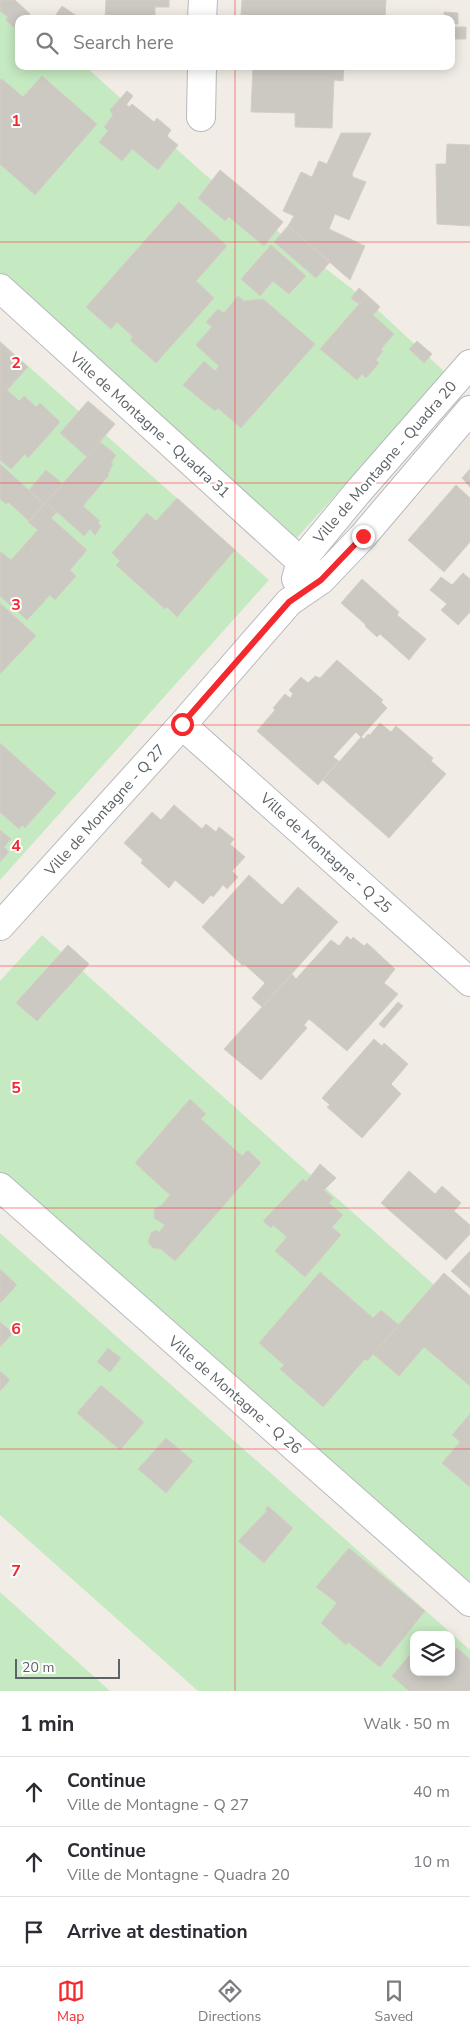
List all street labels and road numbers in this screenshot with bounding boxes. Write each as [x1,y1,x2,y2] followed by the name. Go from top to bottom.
[65,347,234,502] street label: Ville de Montagne - Quadra 31
[308,377,461,548] street label: Ville de Montagne - Quadra 20
[40,740,170,881] street label: Ville de Montagne - Q 27
[255,788,396,918] street label: Ville de Montagne - Q 25
[163,1331,306,1459] street label: Ville de Montagne - Q 26

